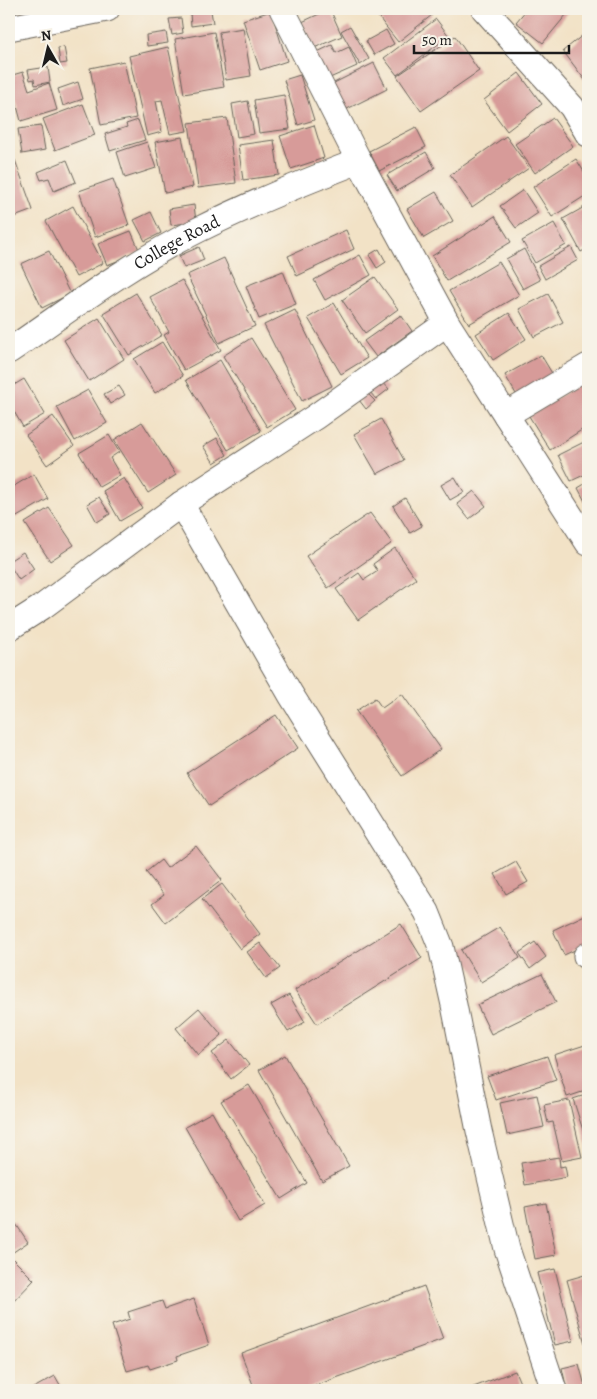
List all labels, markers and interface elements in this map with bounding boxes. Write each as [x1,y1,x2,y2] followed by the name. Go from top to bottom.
[22,22,72,72] north arrow
[414,22,570,54] scale bar
[40,26,53,46] text: N
[422,30,452,50] text: 50 m
[129,209,224,275] street label: College Road

